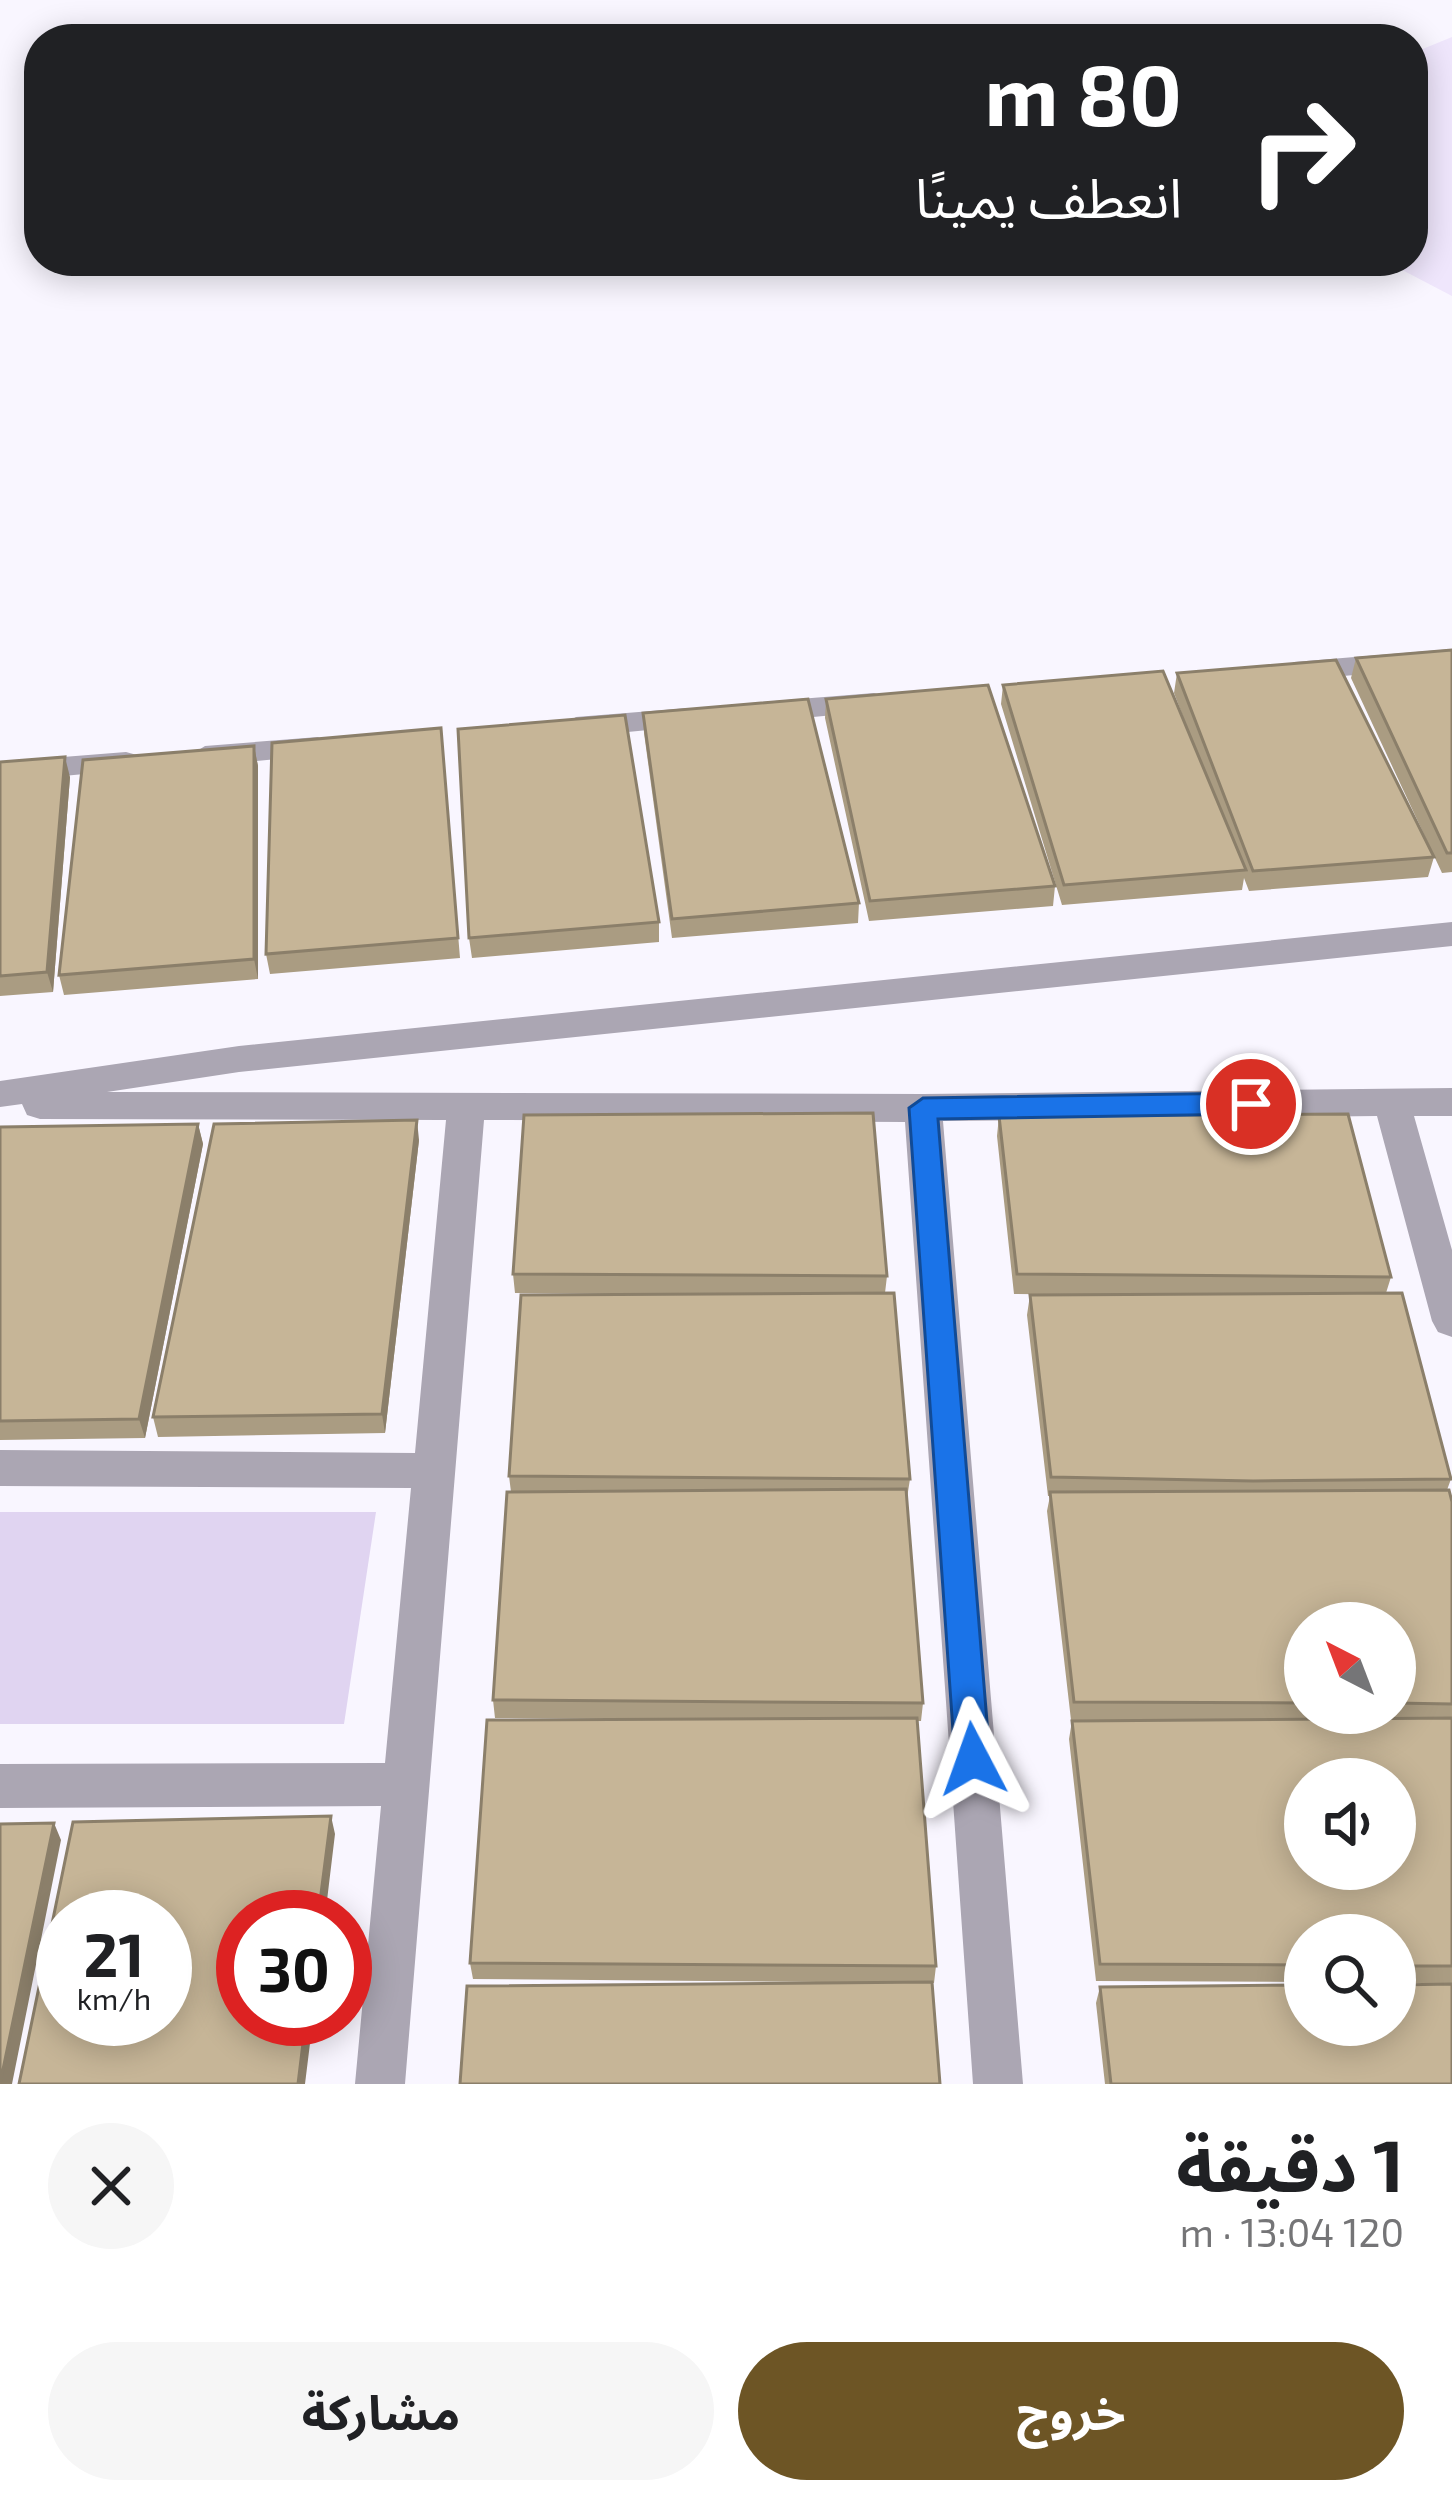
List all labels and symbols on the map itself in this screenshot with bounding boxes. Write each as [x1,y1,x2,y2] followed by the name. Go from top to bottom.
[1200,1053,1302,1155] pin
[1284,1602,1416,1734] north arrow
[910,1696,1036,1822] position arrow
[216,1890,372,2046] speed limit sign: 30

